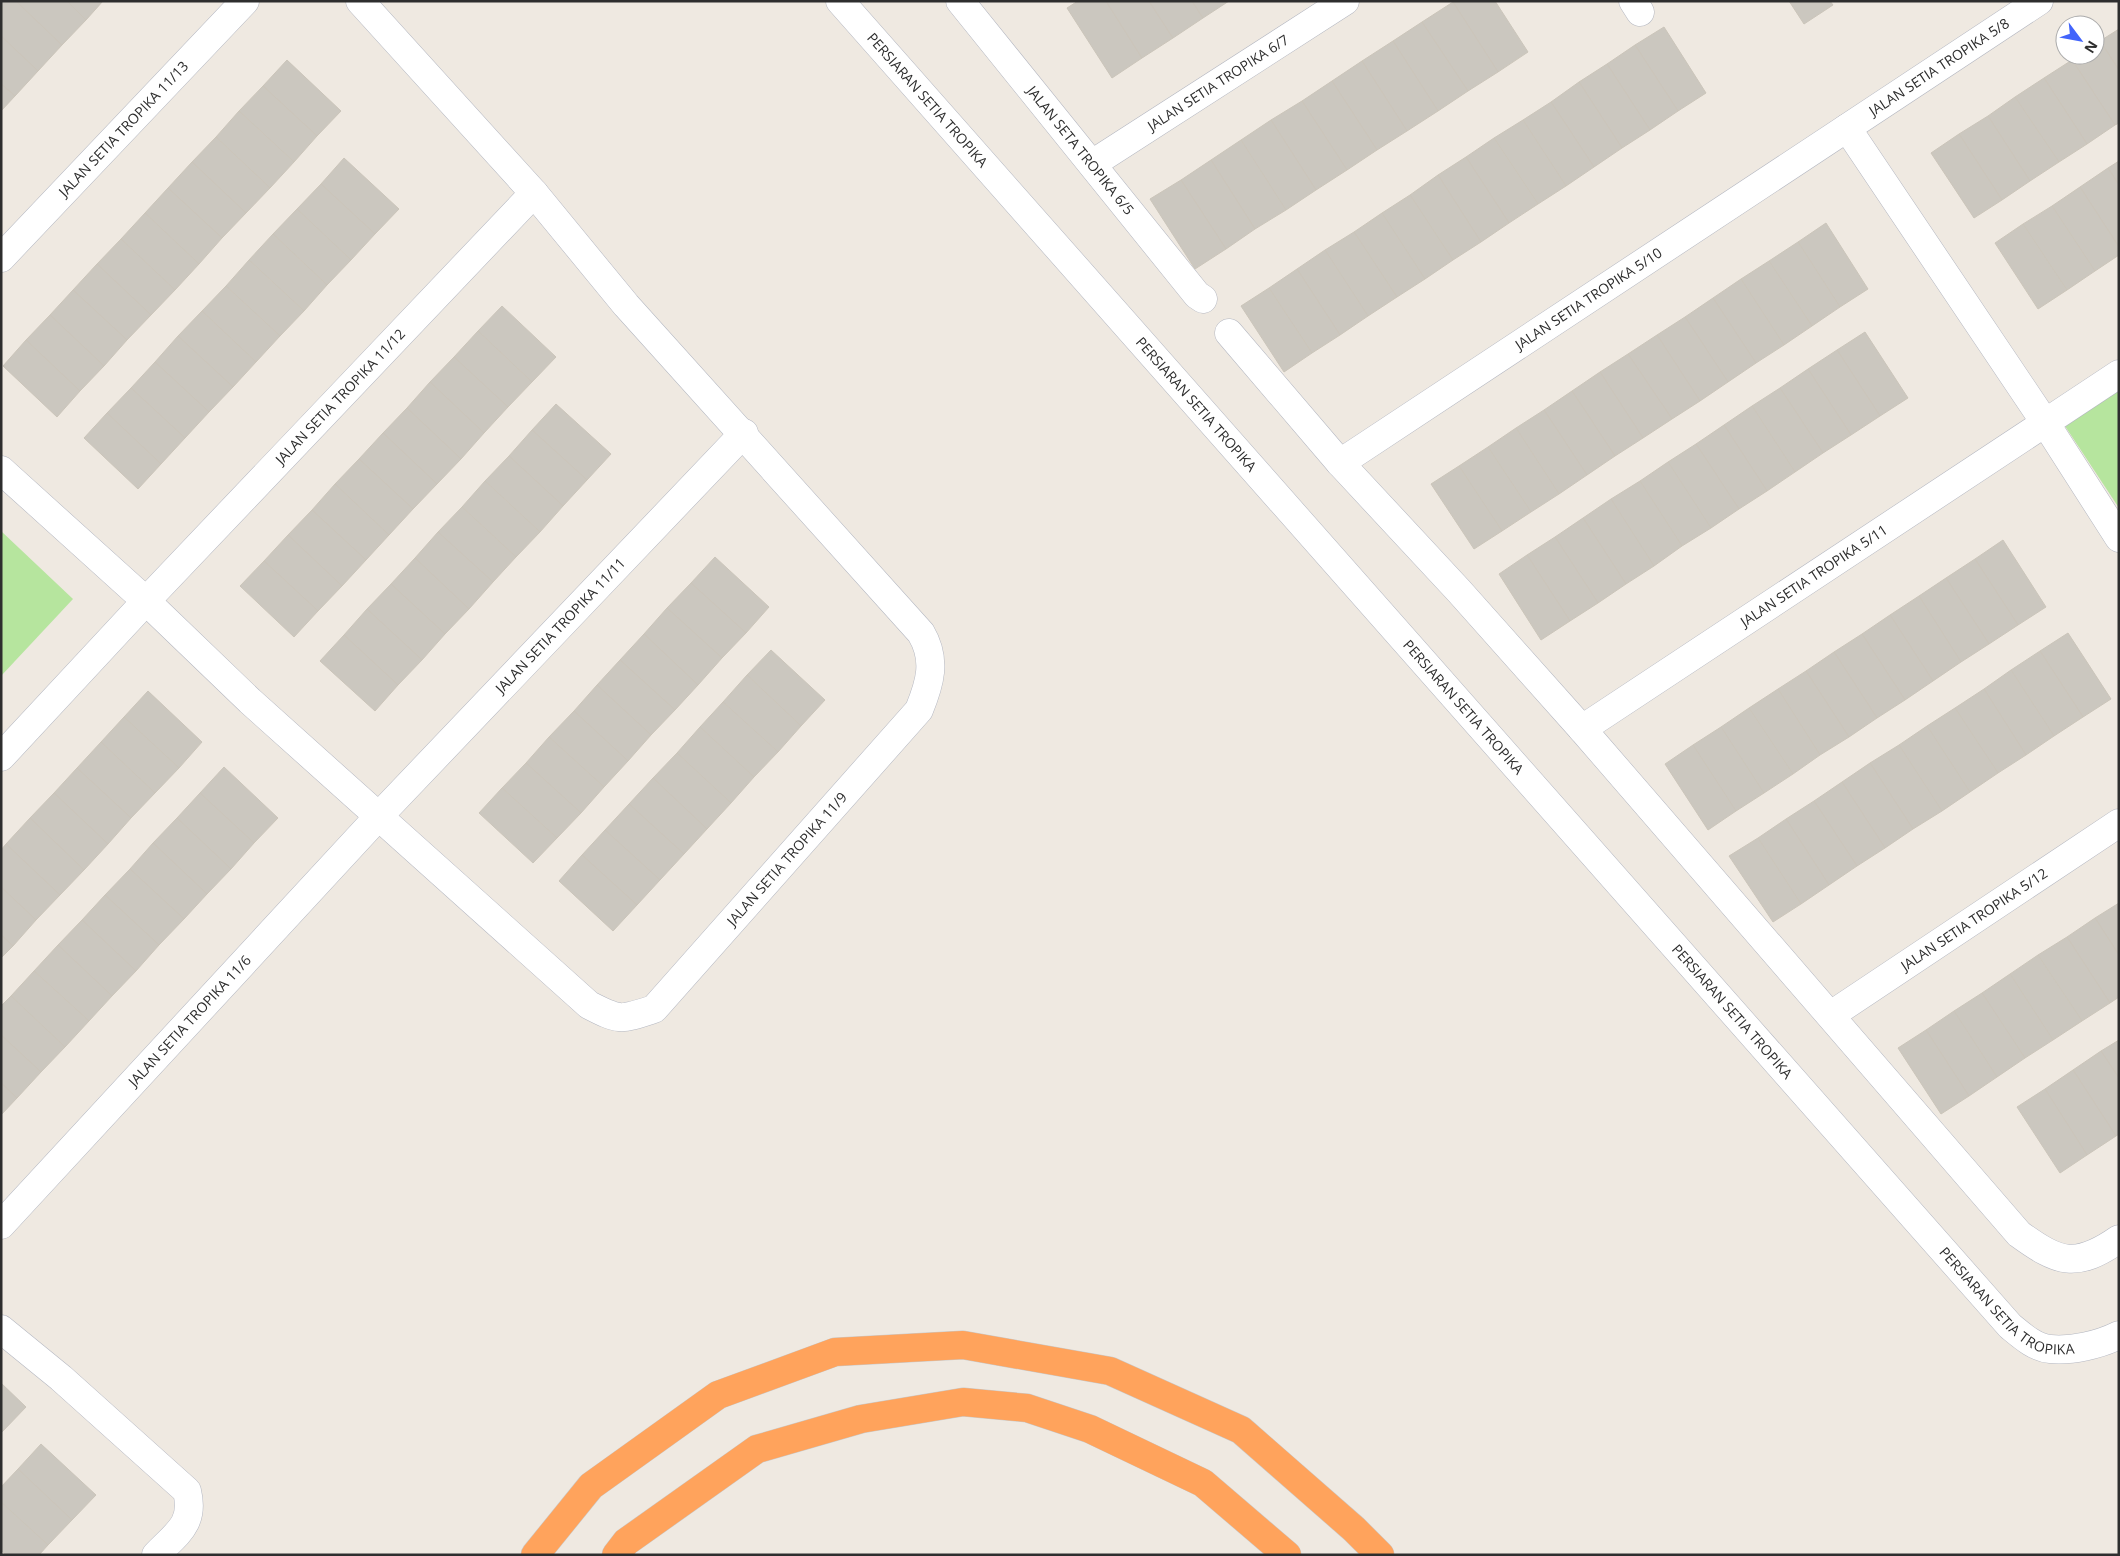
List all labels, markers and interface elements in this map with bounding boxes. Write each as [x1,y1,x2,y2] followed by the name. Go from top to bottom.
[1863,13,2013,121] street label: JALAN SETIA TROPIKA 5/8
[2055,15,2105,65] north arrow
[863,28,992,171] street label: PERSIARAN SETIA TROPIKA
[1142,30,1292,136] street label: JALAN SETIA TROPIKA 6/7
[2080,37,2103,57] text: N
[53,57,192,202] street label: JALAN SETIA TROPIKA 11/13
[1022,80,1139,219] street label: JALAN SETA TROPIKA 6/5
[1509,243,1666,355] street label: JALAN SETIA TROPIKA 5/10
[270,324,409,470] street label: JALAN SETIA TROPIKA 11/12
[1132,333,1261,475] street label: PERSIARAN SETIA TROPIKA
[1735,520,1891,632] street label: JALAN SETIA TROPIKA 5/11
[490,553,629,699] street label: JALAN SETIA TROPIKA 11/11
[1399,635,1529,778] street label: PERSIARAN SETIA TROPIKA
[721,788,851,931] street label: JALAN SETIA TROPIKA 11/9
[1895,863,2051,976] street label: JALAN SETIA TROPIKA 5/12
[1668,940,1797,1083] street label: PERSIARAN SETIA TROPIKA
[122,951,255,1092] street label: JALAN SETIA TROPIKA 11/6
[1935,1243,2075,1358] street label: PERSIARAN SETIA TROPIKA

